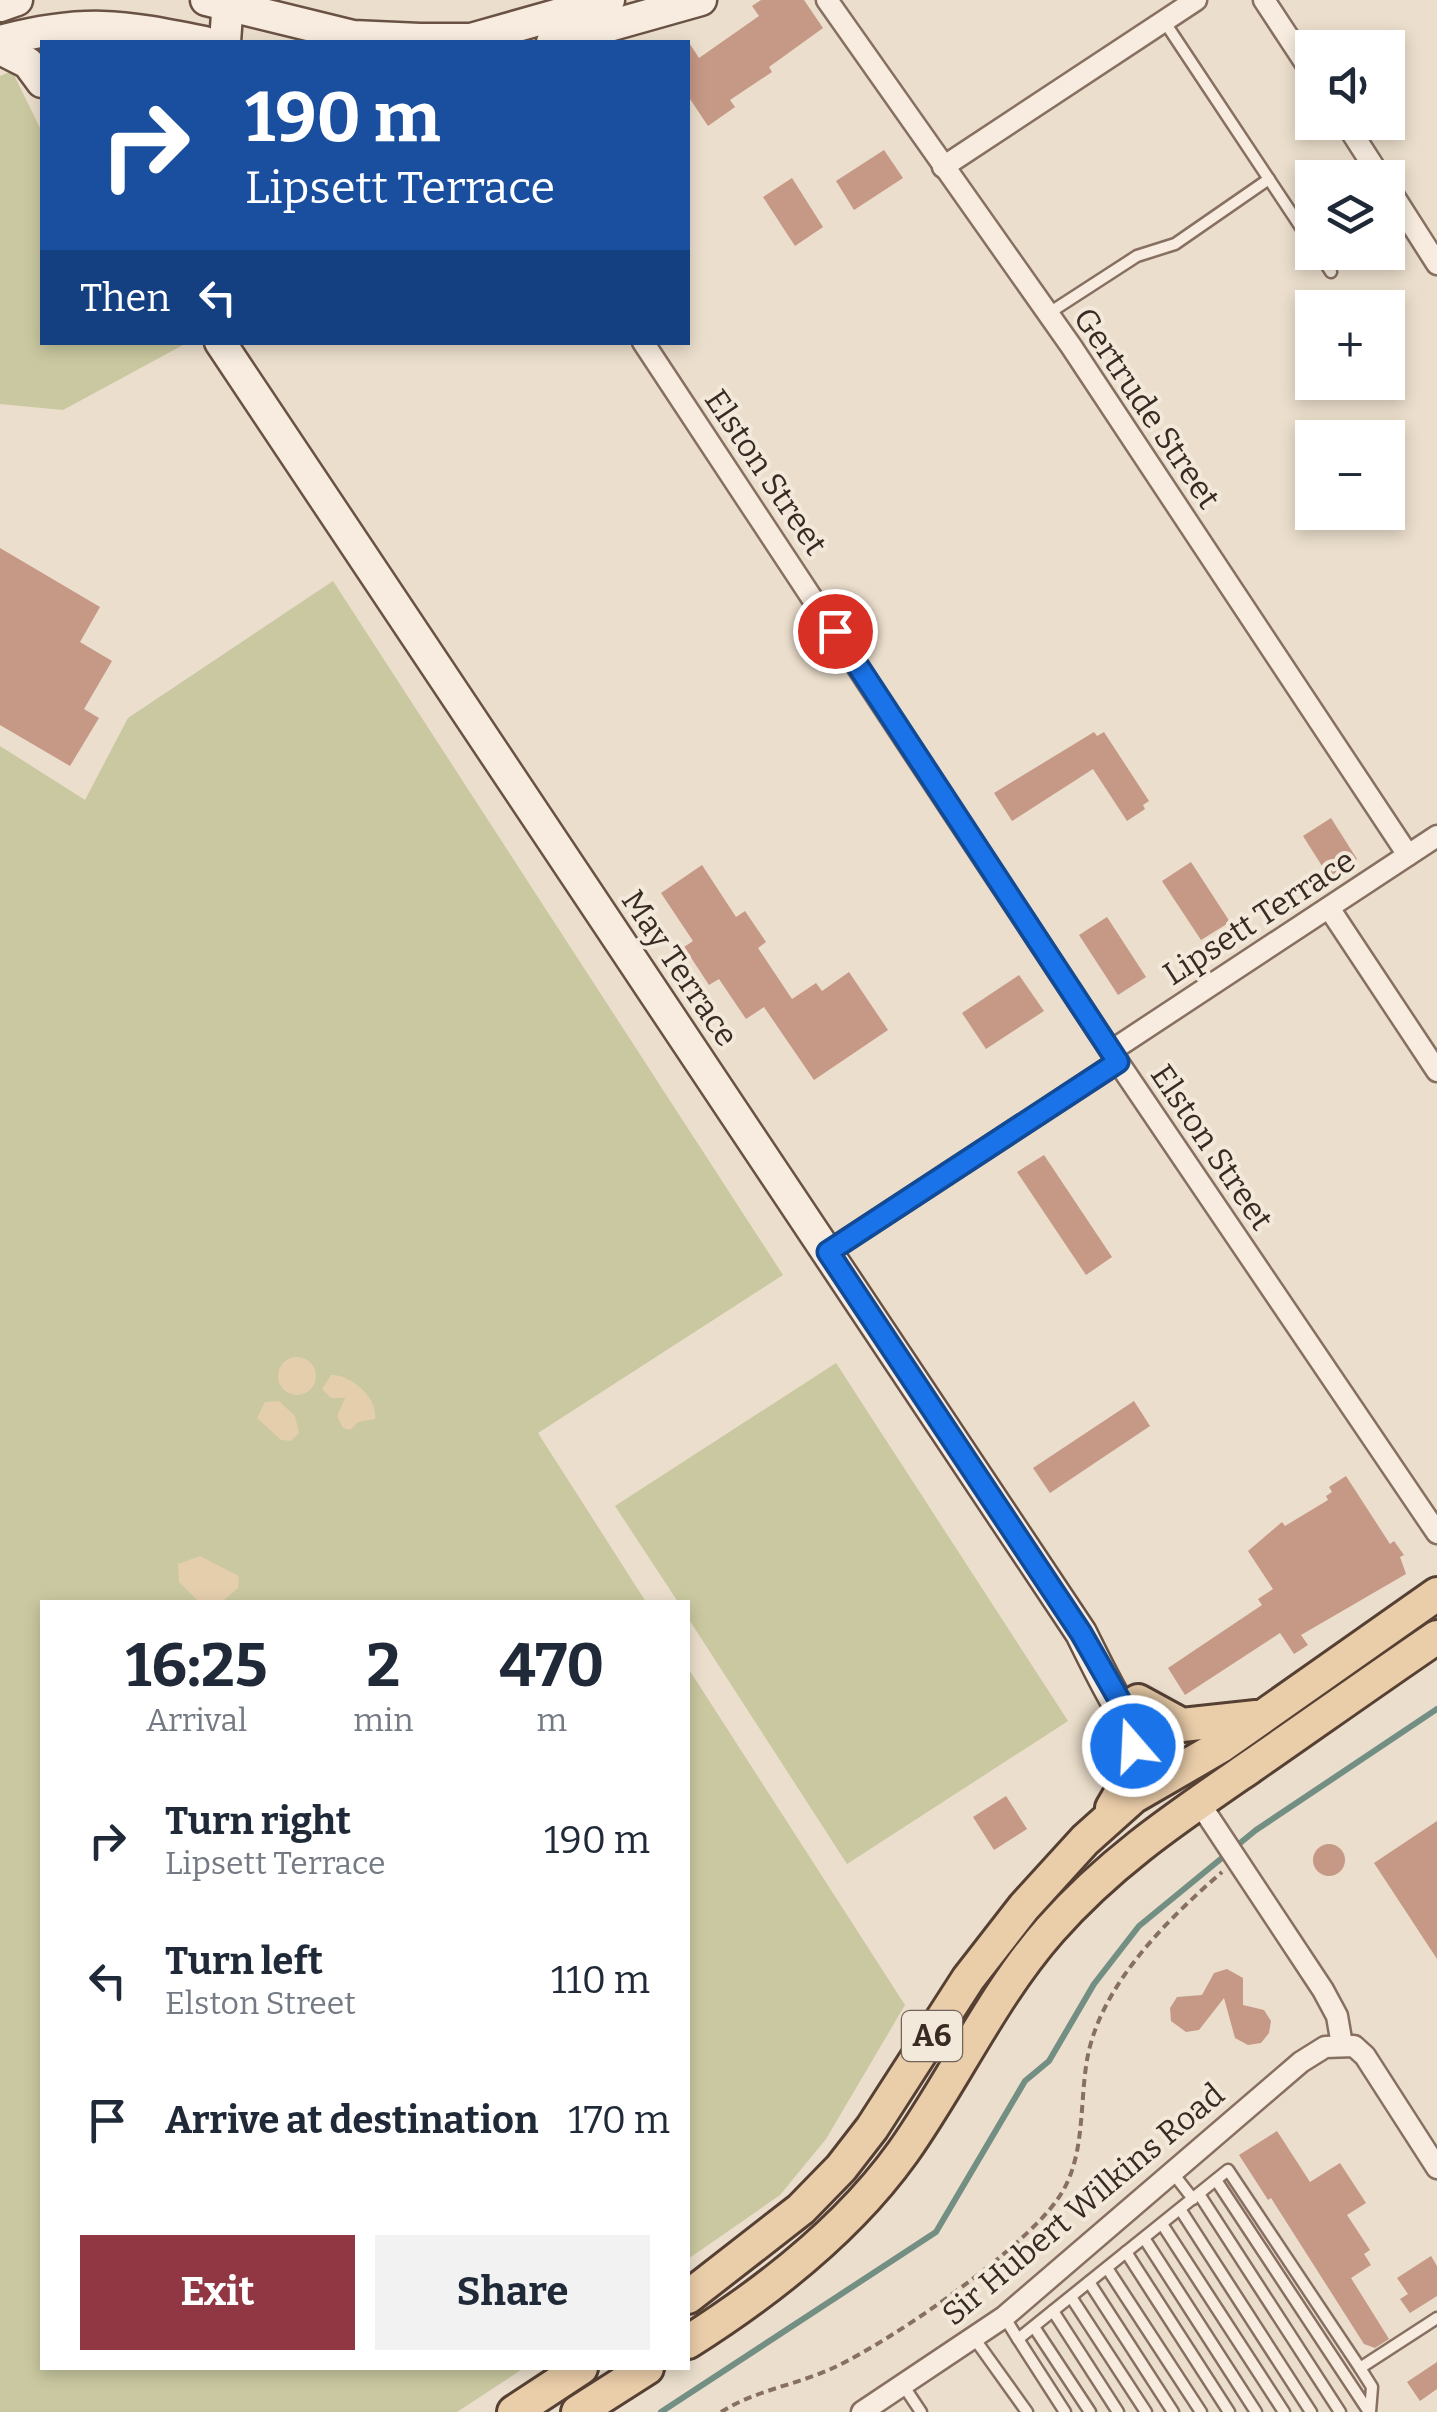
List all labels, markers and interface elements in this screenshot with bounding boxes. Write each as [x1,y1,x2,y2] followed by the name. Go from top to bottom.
[1295,30,1405,530] map controls
[1295,30,1405,140] button: sound
[245,76,440,160] text: 190 m
[80,80,210,210] icon: right
[1295,160,1405,270] button: layers
[245,161,555,215] text: Lipsett Terrace
[190,270,245,325] icon: left
[80,275,170,321] text: Then
[1295,290,1405,400] button: +
[1066,300,1228,516] street label: Gertrude Street
[697,382,835,562] street label: Elston Street
[1295,420,1405,530] button: −
[793,589,878,674] pin
[808,604,863,659] icon: arrive
[1156,841,1362,993] street label: Lipsett Terrace
[614,883,746,1053] street label: May Terrace
[1143,1057,1281,1237] street label: Elston Street
[126,1630,268,1702] text: 16:25
[366,1630,400,1702] text: 2
[499,1630,604,1702] text: 470
[1081,1694,1185,1798] position arrow
[146,1701,247,1739] text: Arrival
[353,1701,414,1739] text: min
[536,1701,567,1739] text: m
[165,1798,351,1844] text: Turn right
[80,1813,135,1868] icon: right
[544,1817,650,1863] text: 190 m
[165,1844,385,1882] text: Lipsett Terrace
[165,1938,323,1984] text: Turn left
[80,1953,135,2008] icon: left
[551,1957,650,2003] text: 110 m
[165,1984,356,2022] text: Elston Street
[902,2011,962,2061] road number: A6
[934,2075,1232,2333] street label: Sir Hubert Wilkins Road
[80,2093,135,2148] icon: arrive
[165,2097,538,2143] text: Arrive at destination
[568,2097,670,2143] text: 170 m
[80,2235,355,2350] button: Exit
[375,2235,650,2350] button: Share

